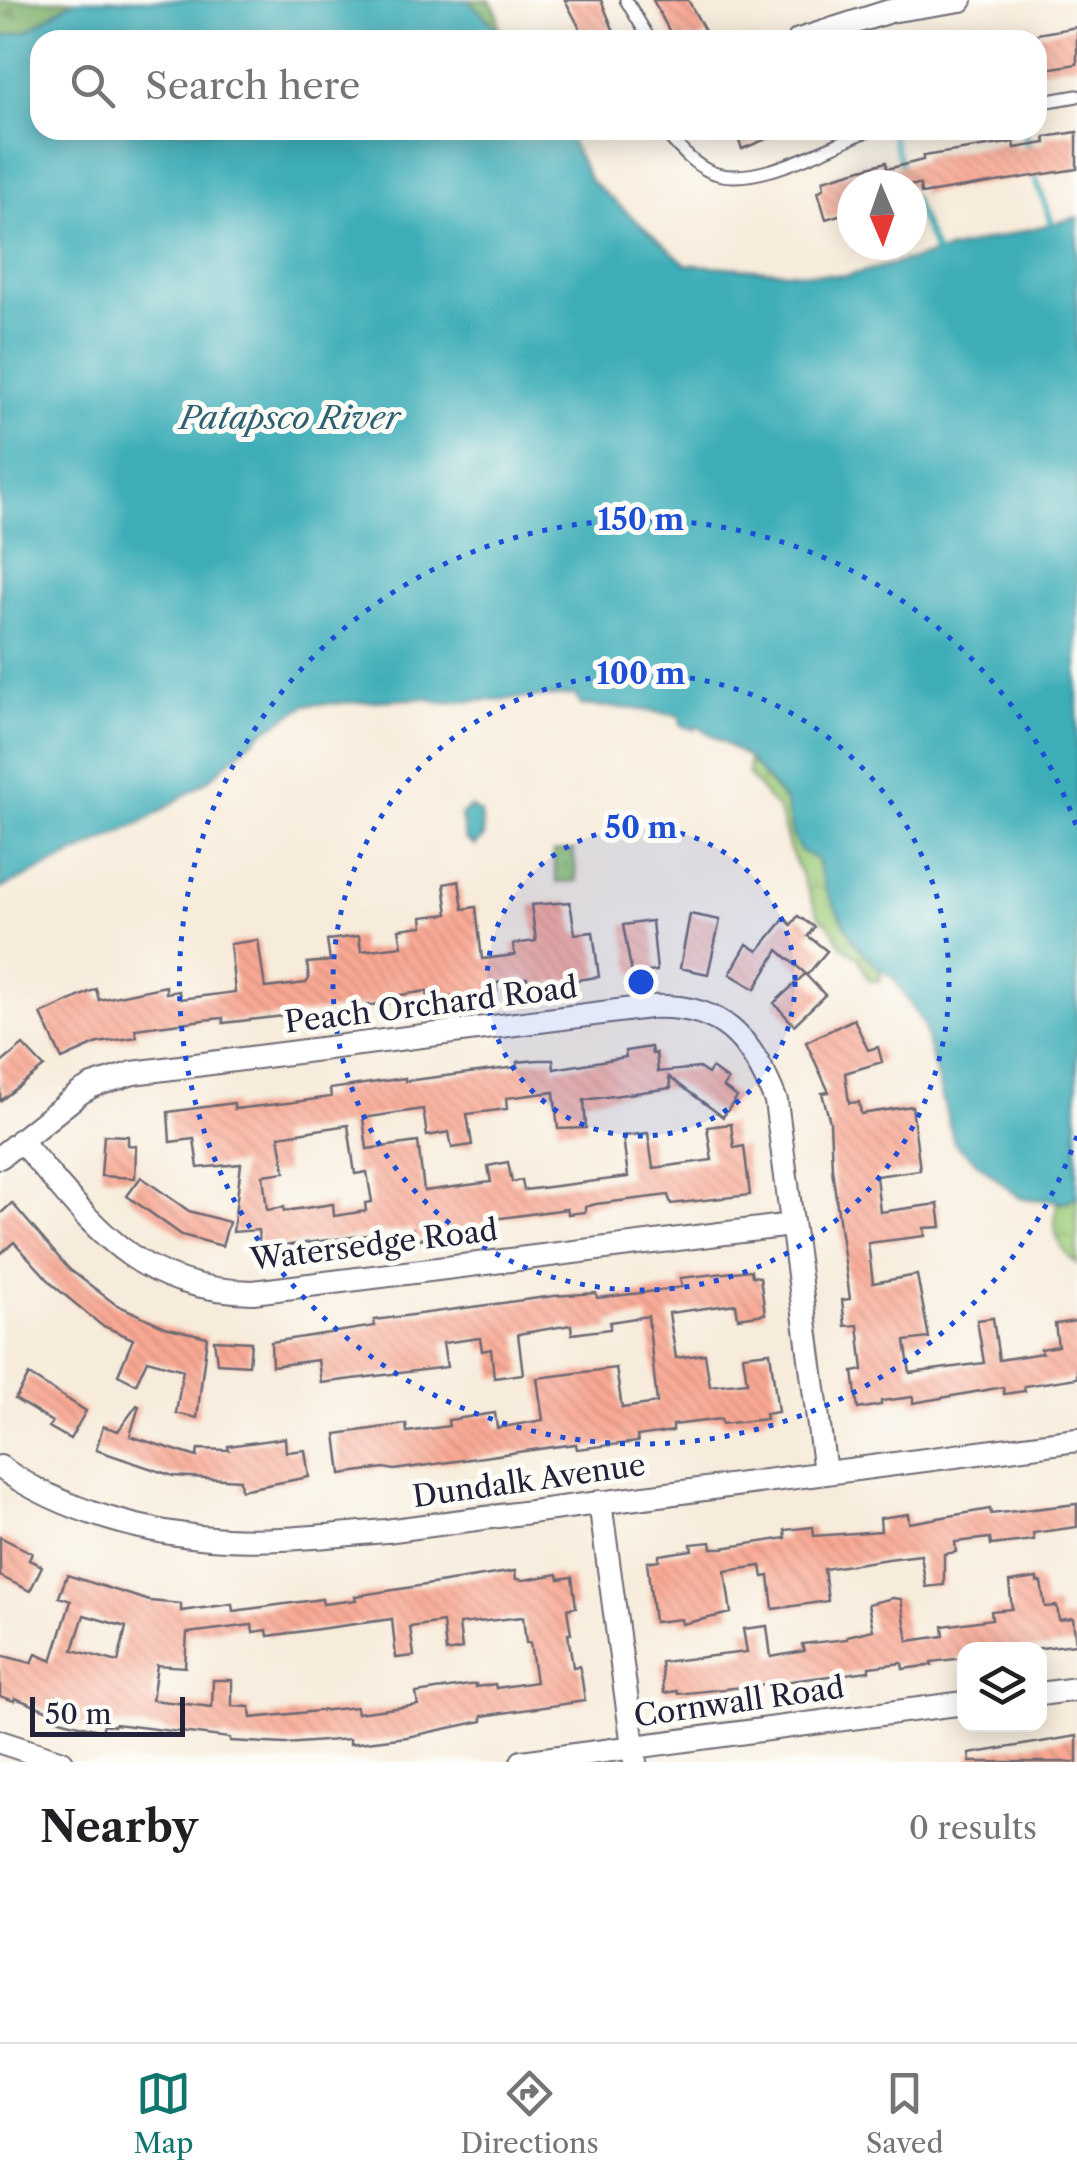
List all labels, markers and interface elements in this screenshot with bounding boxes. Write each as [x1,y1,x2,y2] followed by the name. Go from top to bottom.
[30,30,1047,140] search box
[65,58,120,113] icon: search
[145,62,360,109] text: Search here
[837,170,927,260] north arrow
[177,398,402,437] water label: Patapsco River
[598,501,684,538] text: 150 m
[597,655,686,692] text: 100 m
[604,809,678,846] text: 50 m
[623,964,659,1000] centre of rings
[283,968,579,1041] street label: Peach Orchard Road
[247,1211,500,1278] street label: Watersedge Road
[410,1446,648,1515] street label: Dundalk Avenue
[957,1642,1047,1732] map controls
[957,1642,1047,1732] button: layers
[631,1668,846,1735] street label: Cornwall Road
[30,1692,185,1736] scale bar
[45,1697,112,1731] text: 50 m
[40,1801,198,1853] text: Nearby
[909,1808,1037,1847] text: 0 results
[133,2066,194,2160] tab: Map
[460,2066,599,2160] tab: Directions
[866,2066,944,2160] tab: Saved

